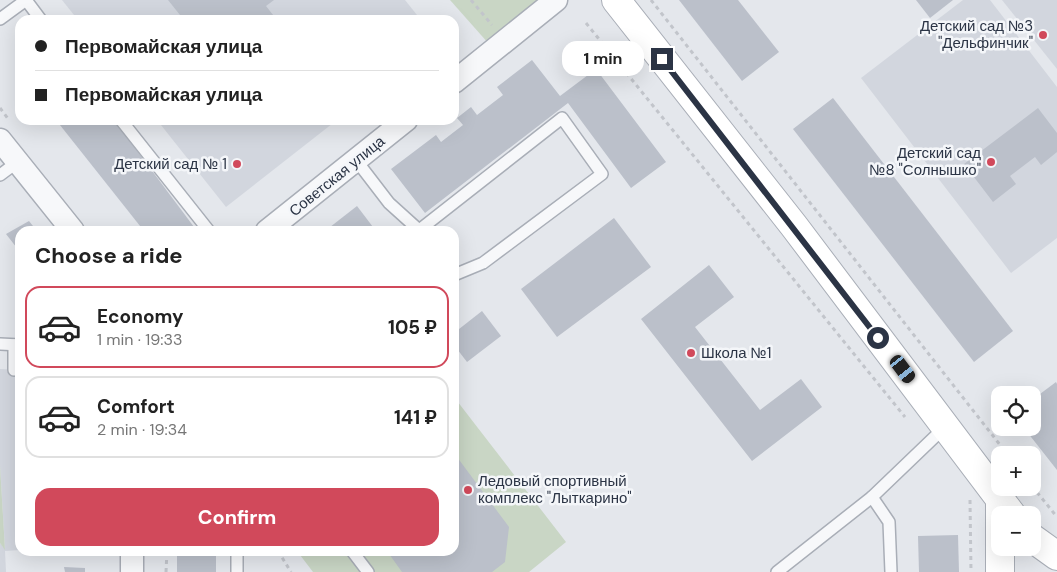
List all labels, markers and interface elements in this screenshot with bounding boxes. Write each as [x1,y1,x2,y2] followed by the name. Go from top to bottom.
[920,16,1033,53] place label: Детский сад №3 "Дельфинчик"
[1037,29,1049,41] marker: Детский сад №3 "Дельфинчик"
[65,34,262,59] text: Первомайская улица
[562,42,644,76] callout: 1 min
[584,48,622,69] text: 1 min
[651,48,673,70] route end
[65,82,262,107] text: Первомайская улица
[285,131,389,221] street label: Советская улица
[869,143,981,180] place label: Детский сад №8 "Солнышко"
[114,154,227,174] place label: Детский сад № 1
[985,156,997,168] marker: Детский сад №8 "Солнышко"
[231,158,243,170] marker: Детский сад № 1
[35,241,183,270] text: Choose a ride
[97,304,184,329] text: Economy
[37,305,82,350] icon: car
[388,315,437,340] text: 105 ₽
[867,327,889,349] route start
[97,329,182,350] text: 1 min · 19:33
[701,343,771,363] place label: Школа №1
[685,347,697,359] marker: Школа №1
[887,353,918,385] car
[991,386,1041,556] map controls
[991,386,1041,436] button: locate
[97,394,175,419] text: Comfort
[37,395,82,440] icon: car
[394,405,437,430] text: 141 ₽
[97,419,187,440] text: 2 min · 19:34
[991,446,1041,496] button: +
[478,471,632,508] place label: Ледовый спортивный комплекс "Лыткарино"
[462,484,474,496] marker: Ледовый спортивный комплекс "Лыткарино"
[35,488,439,546] button: Confirm
[991,506,1041,556] button: −

